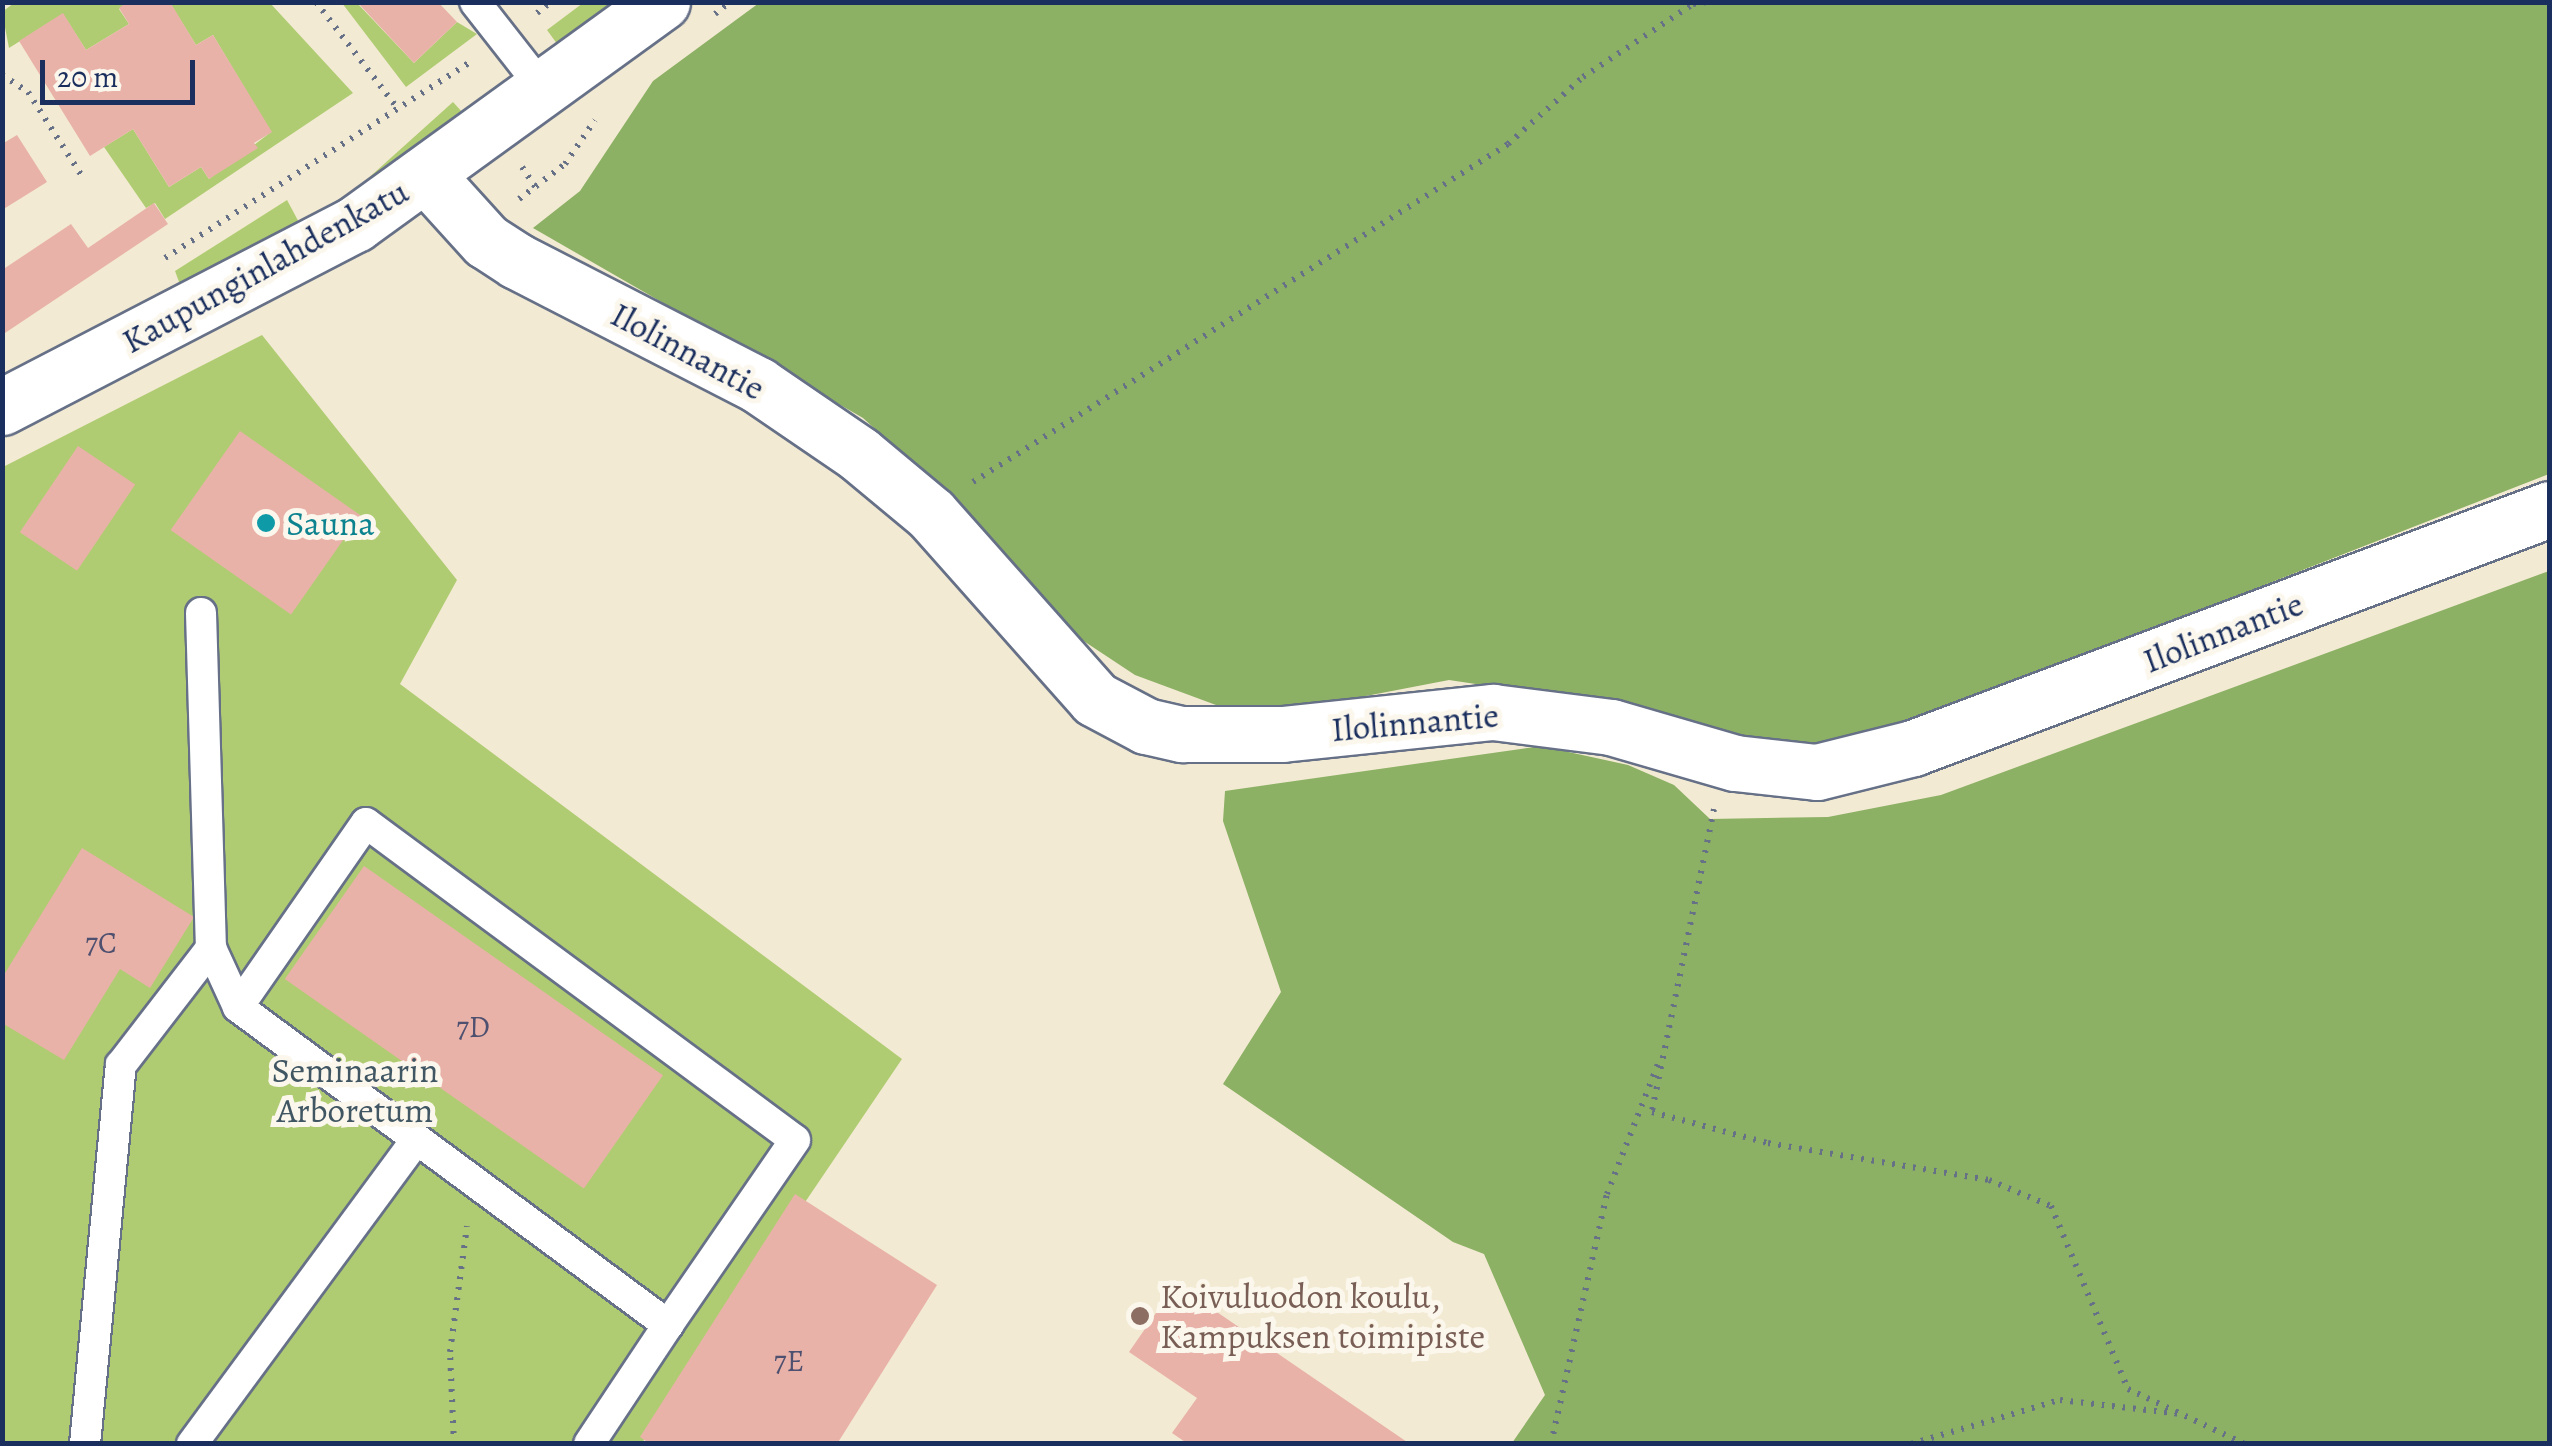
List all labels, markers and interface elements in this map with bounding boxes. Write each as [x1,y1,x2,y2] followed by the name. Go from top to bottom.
[45,40,200,102] scale bar
[57,57,118,97] text: 20 m
[115,170,415,362] street label: Kaupunginlahdenkatu
[604,293,772,409] street label: Ilolinnantie
[286,502,375,544] place label: Sauna
[255,512,277,534] marker: Sauna
[2137,582,2309,682] street label: Ilolinnantie
[1330,694,1500,750] street label: Ilolinnantie
[85,925,117,961] house number: 7C
[456,1009,490,1045] house number: 7D
[272,1049,438,1131] park label: Seminaarin Arboretum
[1160,1275,1485,1357] place label: Koivuluodon koulu, Kampuksen toimipiste
[1129,1305,1151,1327] marker: Koivuluodon koulu, Kampuksen toimipiste
[774,1343,804,1379] house number: 7E

